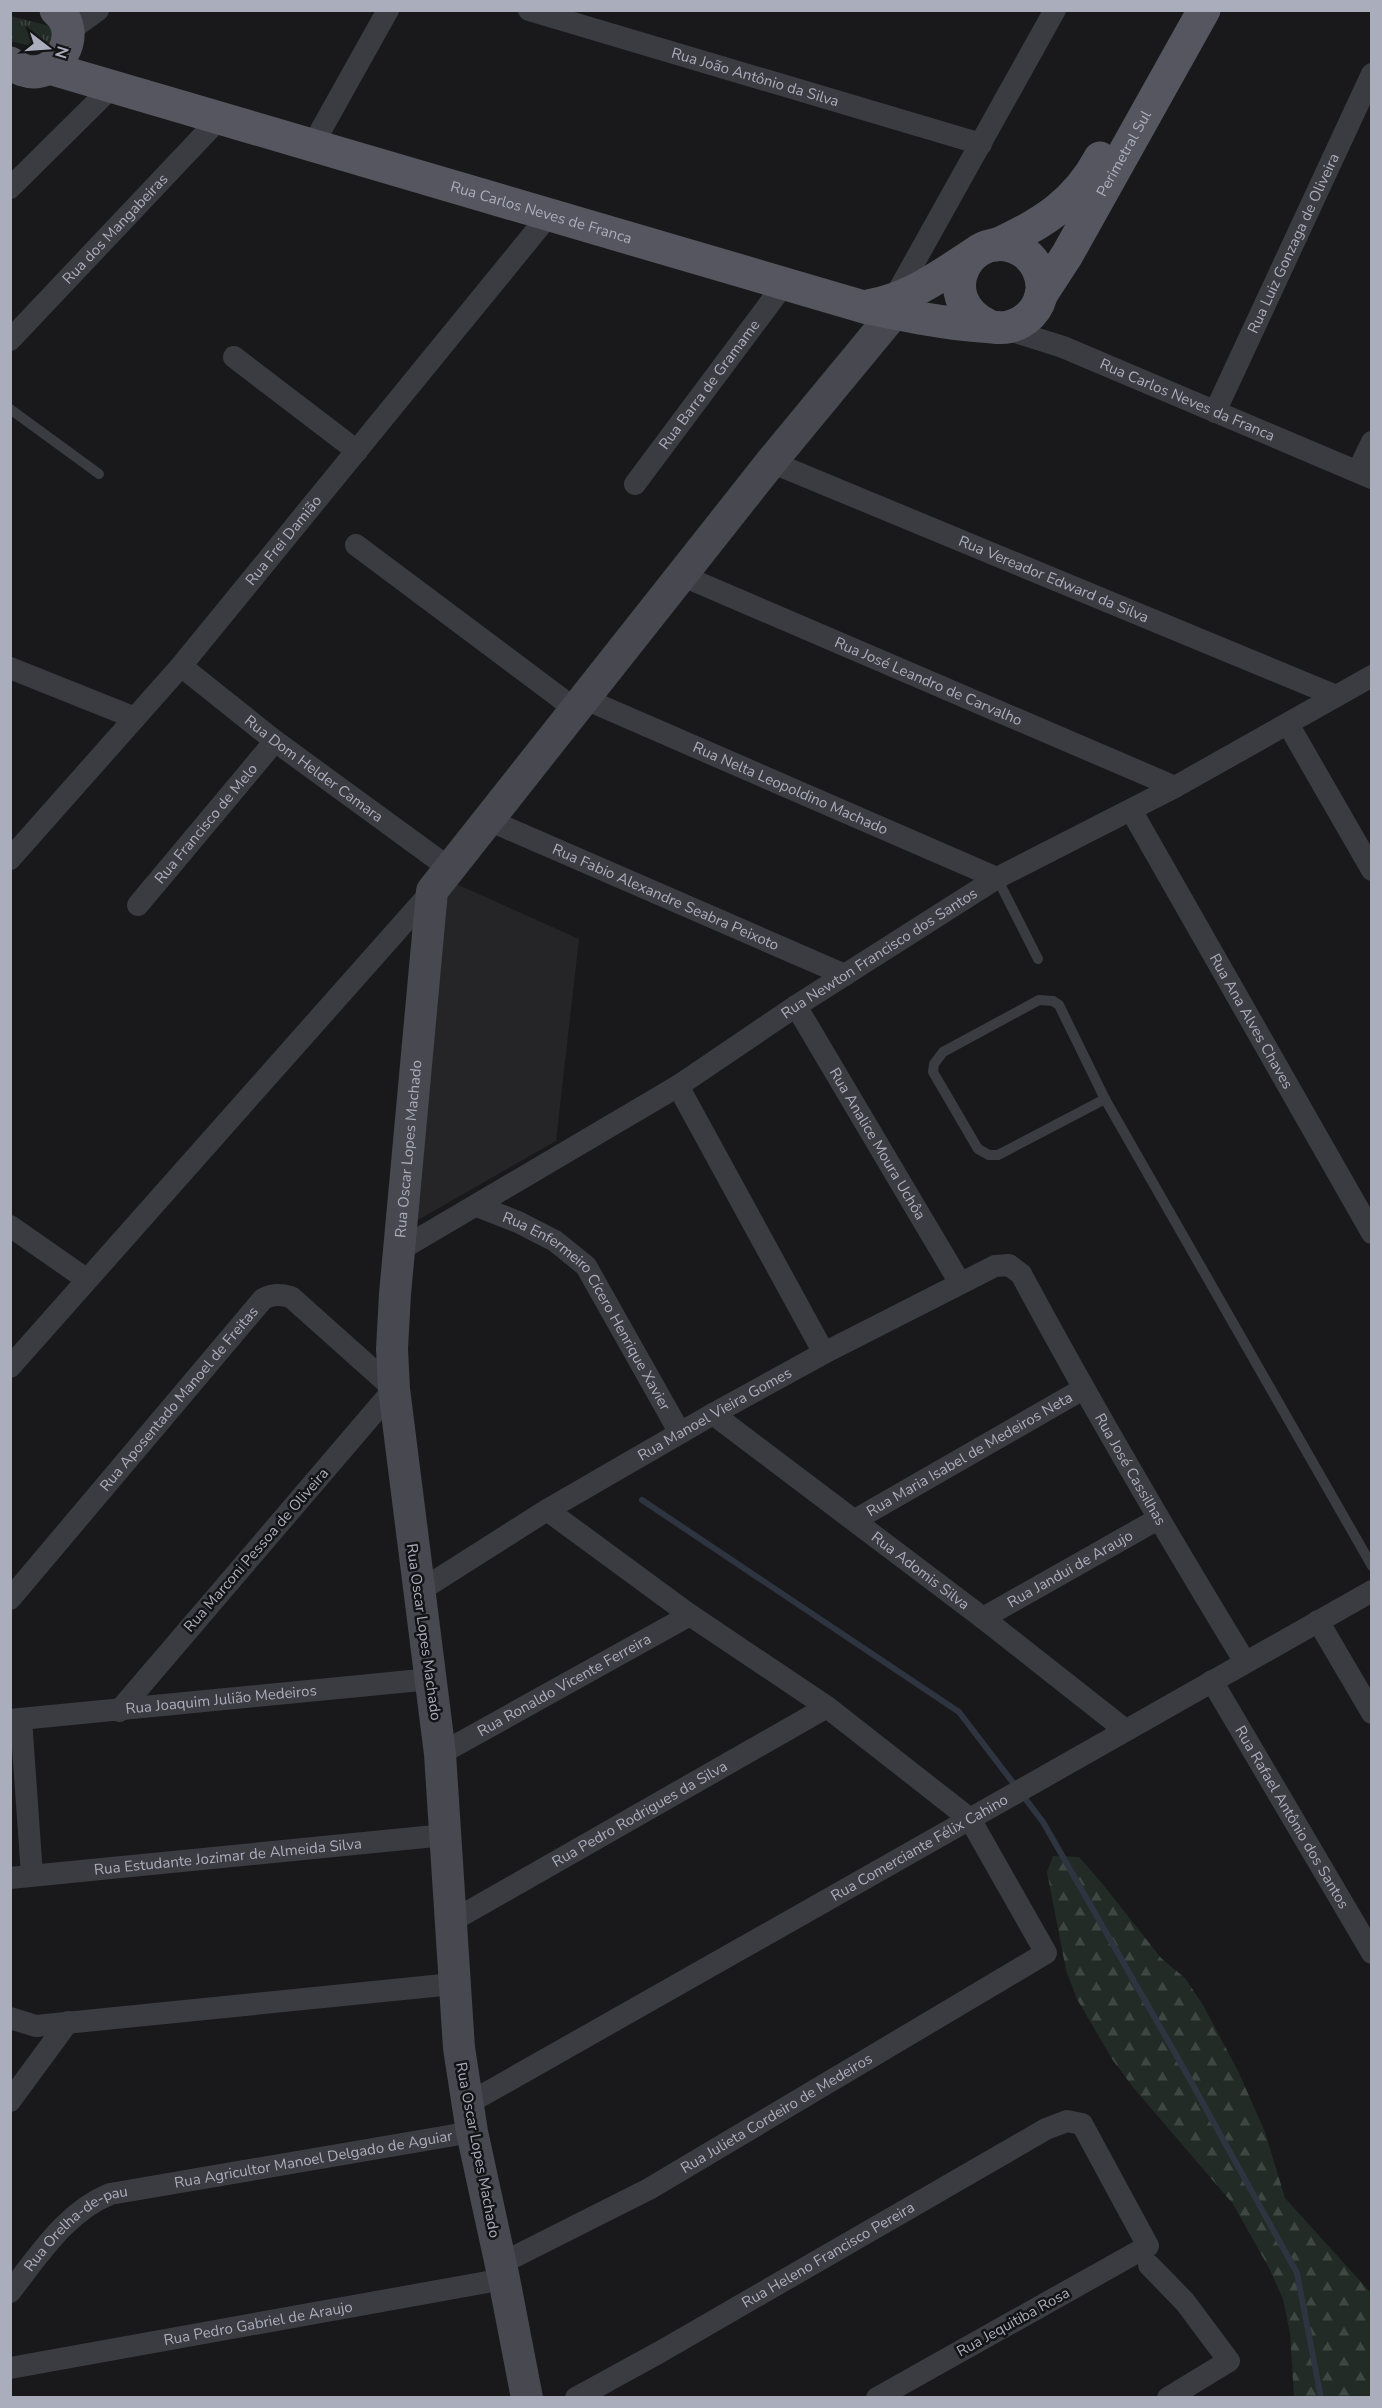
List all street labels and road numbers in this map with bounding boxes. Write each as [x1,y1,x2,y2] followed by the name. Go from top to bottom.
[669,43,842,111] street label: Rua João Antônio da Silva
[1092,106,1156,200] street label: Perimetral Sul
[1243,150,1344,337] street label: Rua Luiz Gonzaga de Oliveira
[58,169,172,288] street label: Rua dos Mangabeiras
[448,176,634,248] street label: Rua Carlos Neves de Franca
[654,316,764,454] street label: Rua Barra de Gramame
[1097,354,1278,446] street label: Rua Carlos Neves da Franca
[241,491,326,590] street label: Rua Frei Damião
[956,531,1152,627] street label: Rua Vereador Edward da Silva
[831,632,1025,730] street label: Rua José Leandro de Carvalho
[240,711,387,827] street label: Rua Dom Helder Camara
[690,737,891,839] street label: Rua Nelta Leopoldino Machado
[150,759,262,888] street label: Rua Francisco de Melo
[549,839,782,955] street label: Rua Fabio Alexandre Seabra Peixoto
[777,883,981,1023] street label: Rua Newton Francisco dos Santos
[1205,950,1298,1092] street label: Rua Ana Alves Chaves
[390,1059,426,1239] street label: Rua Oscar Lopes Machado
[825,1064,930,1224] street label: Rua Analice Moura Uchôa
[500,1207,676,1415] street label: Rua Enfermeiro Cícero Henrique Xavier
[95,1302,263,1495] street label: Rua Aposentado Manoel de Freitas
[634,1363,795,1465] street label: Rua Manoel Vieira Gomes
[863,1387,1076,1521] street label: Rua Maria Isabel de Medeiros Neta
[1090,1410,1171,1529] street label: Rua José Cassilhas
[179,1464,333,1636] street label: Rua Marconi Pessoa de Oliveira
[1004,1525,1136,1612] street label: Rua Jandui de Araujo
[867,1527,974,1614] street label: Rua Adomis Silva
[402,1542,446,1722] street label: Rua Oscar Lopes Machado
[474,1629,655,1741] street label: Rua Ronaldo Vicente Ferreira
[124,1680,318,1719] street label: Rua Joaquim Julião Medeiros
[1230,1722,1354,1912] street label: Rua Rafael Antônio dos Santos
[548,1756,731,1872] street label: Rua Pedro Rodrigues da Silva
[827,1789,1012,1906] street label: Rua Comerciante Félix Cahino
[93,1833,363,1880] street label: Rua Estudante Jozimar de Almeida Silva
[677,2048,876,2178] street label: Rua Julieta Cordeiro de Medeiros
[451,2060,505,2240] street label: Rua Oscar Lopes Machado
[173,2125,455,2193] street label: Rua Agricultor Manoel Delgado de Aguiar
[19,2181,129,2275] street label: Rua Orelha-de-pau
[738,2197,918,2313] street label: Rua Heleno Francisco Pereira
[953,2283,1073,2361] street label: Rua Jequitiba Rosa
[162,2296,354,2350] street label: Rua Pedro Gabriel de Araujo

